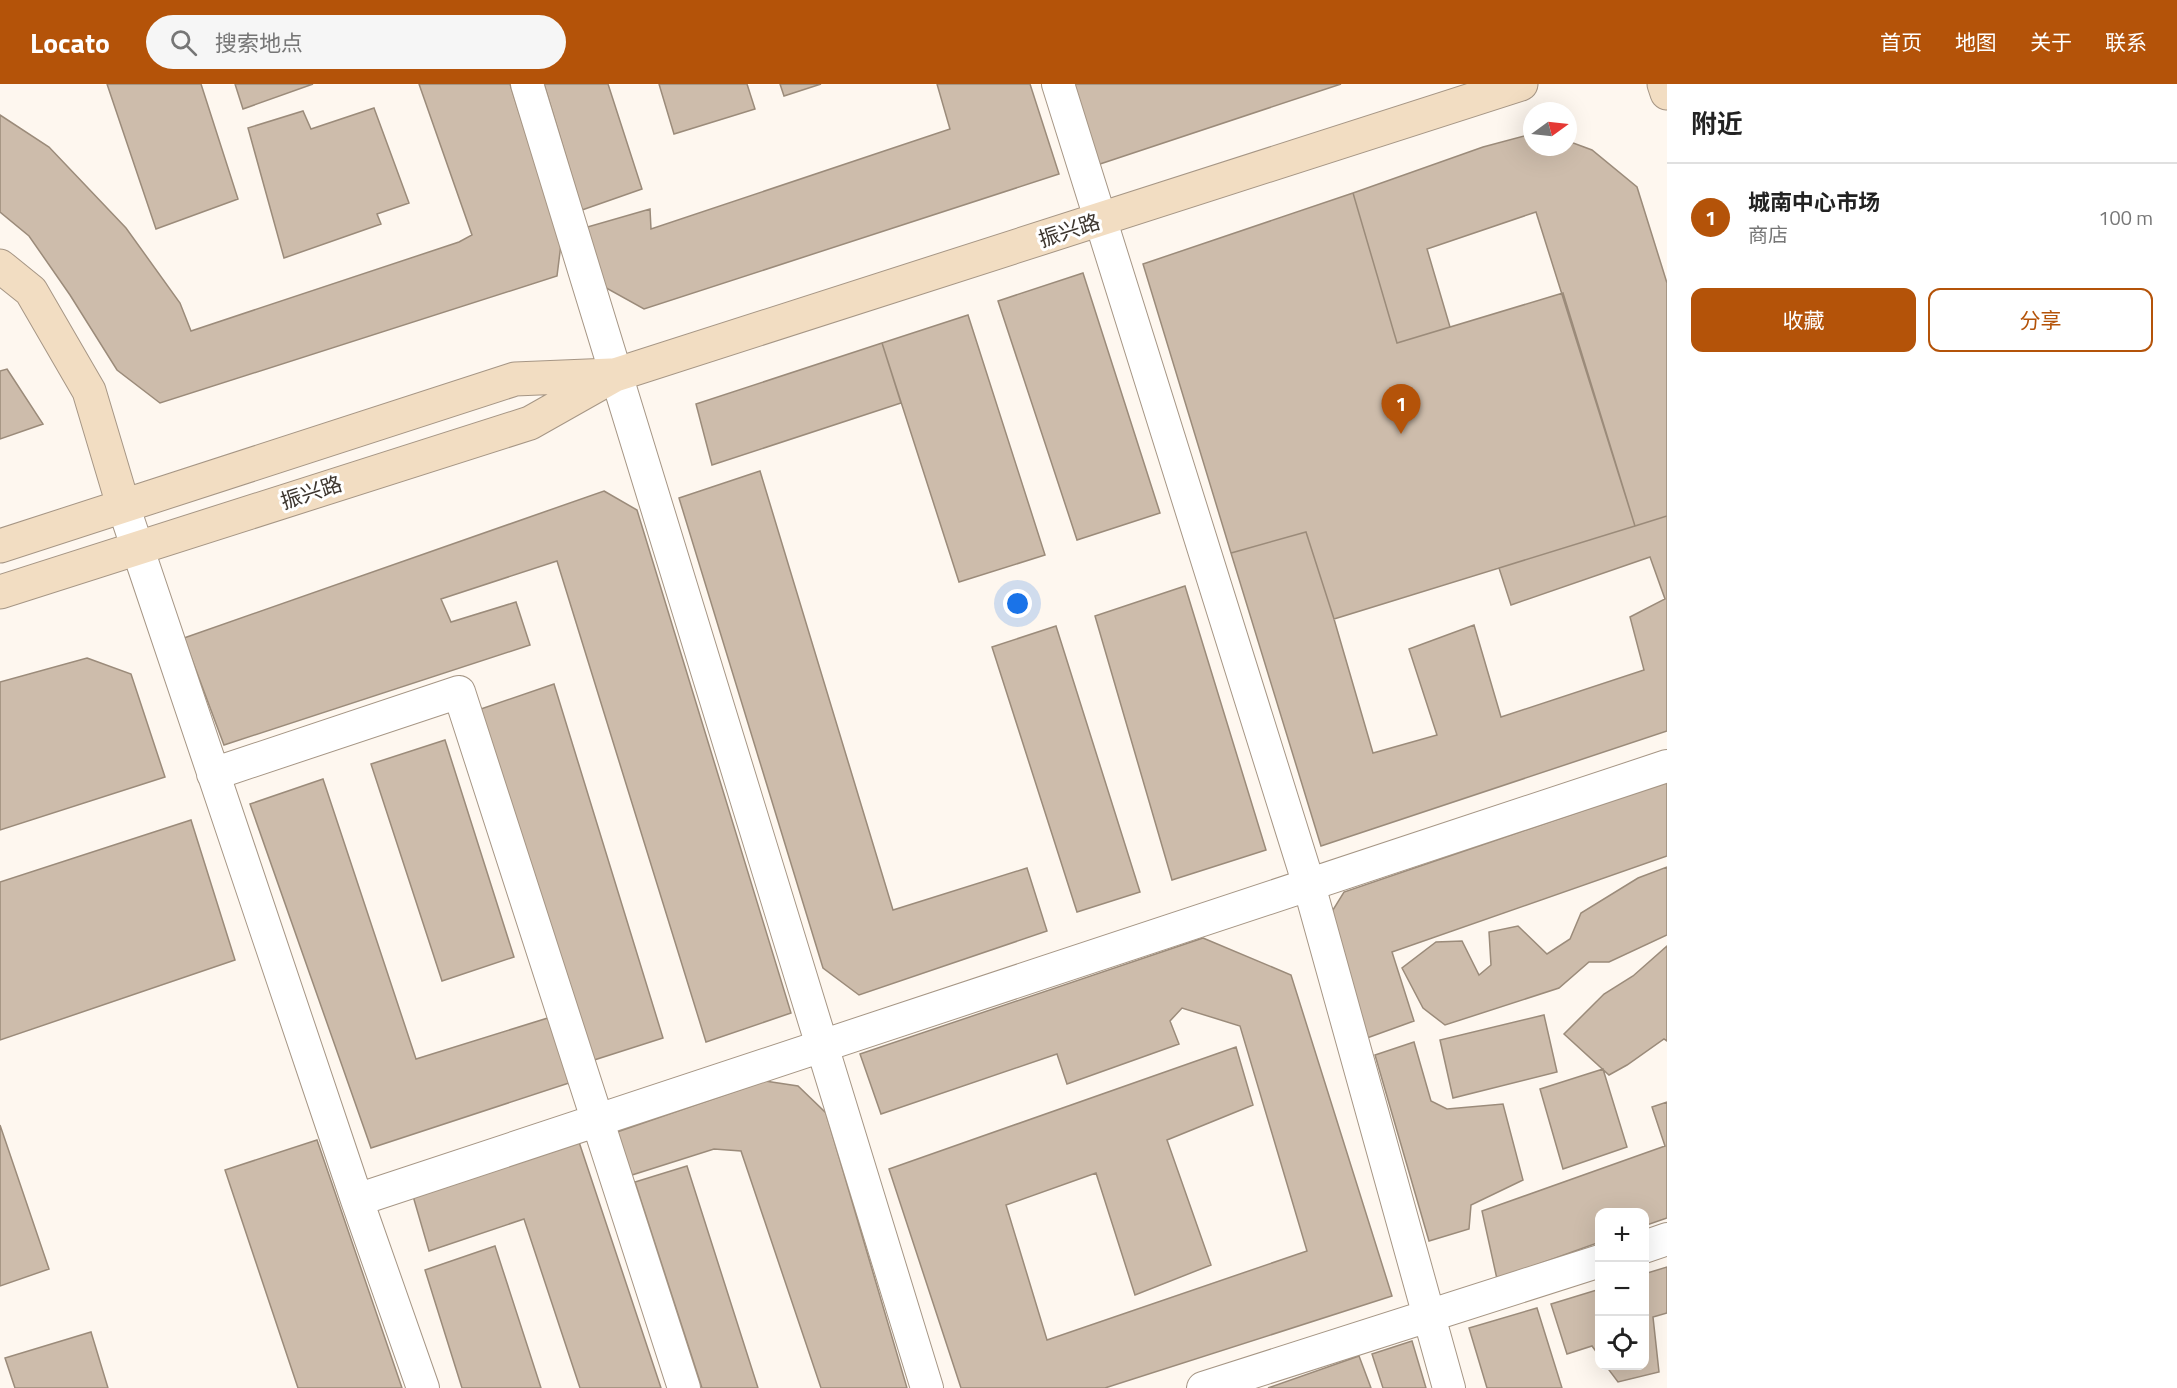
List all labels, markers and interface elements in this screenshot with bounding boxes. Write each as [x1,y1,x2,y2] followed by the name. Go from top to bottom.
[146,15,566,69] search box
[30,21,110,64] text: Locato
[167,26,200,59] icon: search
[215,26,303,60] text: 搜索地点
[1880,26,1922,58] text: 首页
[1955,26,1997,58] text: 地图
[2030,26,2072,58] text: 关于
[2105,26,2147,58] text: 联系
[1523,102,1577,156] north arrow
[1691,104,1743,143] text: 附近
[1748,185,1880,219] text: 城南中心市场
[1705,202,1716,233] text: 1
[2098,202,2153,233] text: 100 m
[1034,205,1104,255] street label: 振兴路
[1748,219,1788,250] text: 商店
[1691,288,1916,352] button: 收藏
[1928,288,2153,352] button: 分享
[1382,384,1420,434] pin: 1
[276,467,346,517] street label: 振兴路
[1003,589,1032,618] your location
[1595,1208,1649,1370] map controls
[1595,1208,1649,1262] button: +
[1595,1262,1649,1316] button: −
[1595,1316,1649,1370] button: locate

